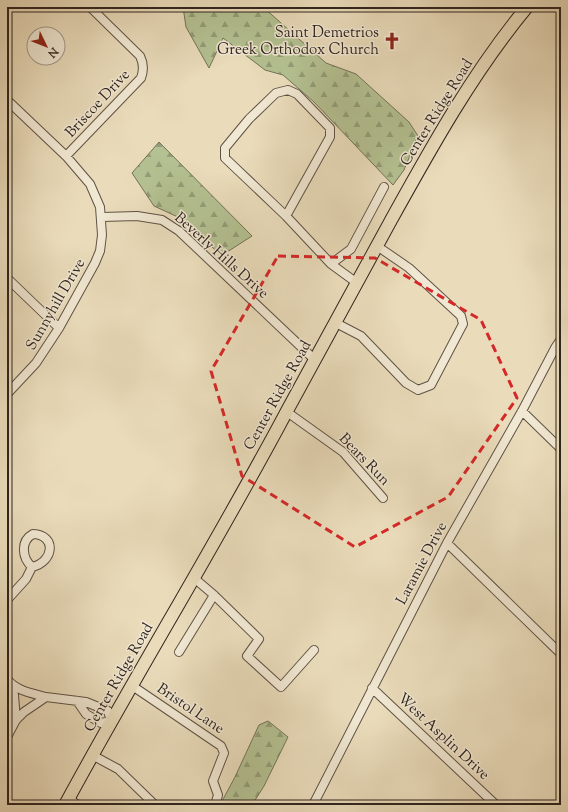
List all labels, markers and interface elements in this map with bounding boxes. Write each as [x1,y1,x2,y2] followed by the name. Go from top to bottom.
[217,23,379,61] place label: Saint Demetrios Greek Orthodox Church
[26,26,66,66] north arrow
[382,31,402,51] church icon: Saint Demetrios Greek Orthodox Church
[44,43,62,61] text: N
[396,55,479,170] street label: Center Ridge Road
[61,65,135,143] street label: Briscoe Drive
[169,208,273,304] street label: Beverly Hills Drive
[21,255,91,355] street label: Sunnyhill Drive
[239,337,318,454] street label: Center Ridge Road
[334,429,394,491] street label: Bears Run
[392,519,453,609] street label: Laramie Drive
[80,619,159,736] street label: Center Ridge Road
[152,679,228,740] street label: Bristol Lane
[392,689,494,785] street label: West Asplin Drive

